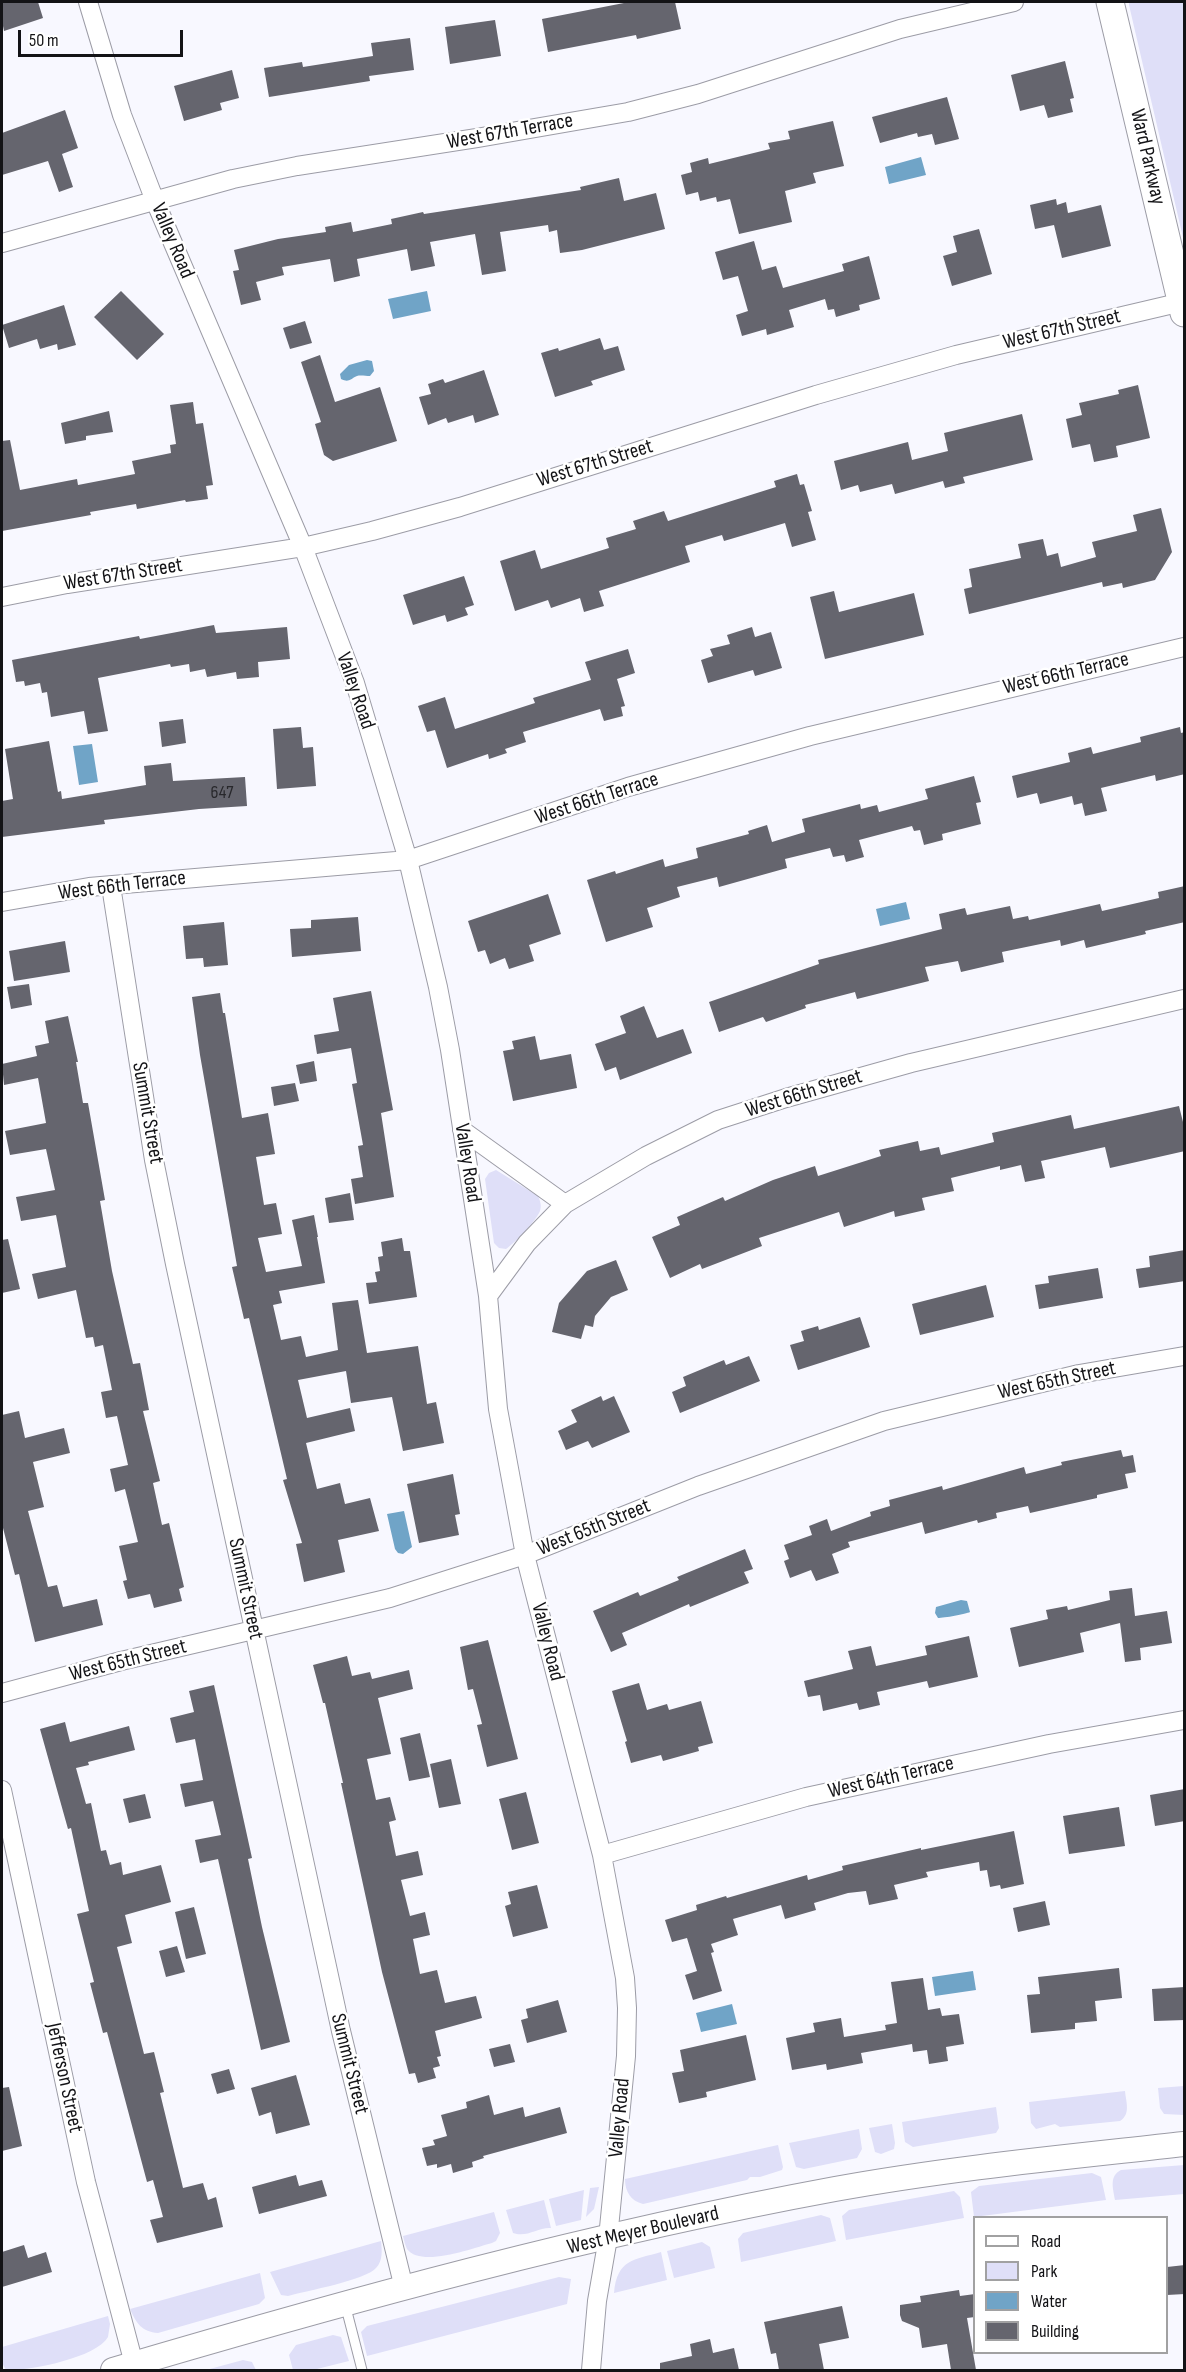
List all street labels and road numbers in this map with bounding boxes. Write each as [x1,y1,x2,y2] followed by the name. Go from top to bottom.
[1124,107,1170,207] street label: Ward Parkway
[445,109,575,155] street label: West 67th Terrace
[145,200,199,282] street label: Valley Road
[1001,304,1123,356] street label: West 67th Street
[534,434,656,494] street label: West 67th Street
[62,553,184,597] street label: West 67th Street
[1001,647,1131,701] street label: West 66th Terrace
[330,649,380,733] street label: Valley Road
[532,767,662,831] street label: West 66th Terrace
[57,866,187,906] street label: West 66th Terrace
[126,1060,168,1166] street label: Summit Street
[743,1064,865,1124] street label: West 66th Street
[448,1122,486,1204] street label: Valley Road
[996,1356,1118,1406] street label: West 65th Street
[534,1494,654,1562] street label: West 65th Street
[222,1536,268,1642] street label: Summit Street
[525,1600,569,1684] street label: Valley Road
[67,1634,189,1688] street label: West 65th Street
[826,1751,956,1805] street label: West 64th Terrace
[324,2011,374,2117] street label: Summit Street
[40,2021,88,2135] street label: Jefferson Street
[604,2077,636,2159] street label: Valley Road
[565,2201,721,2261] street label: West Meyer Boulevard

